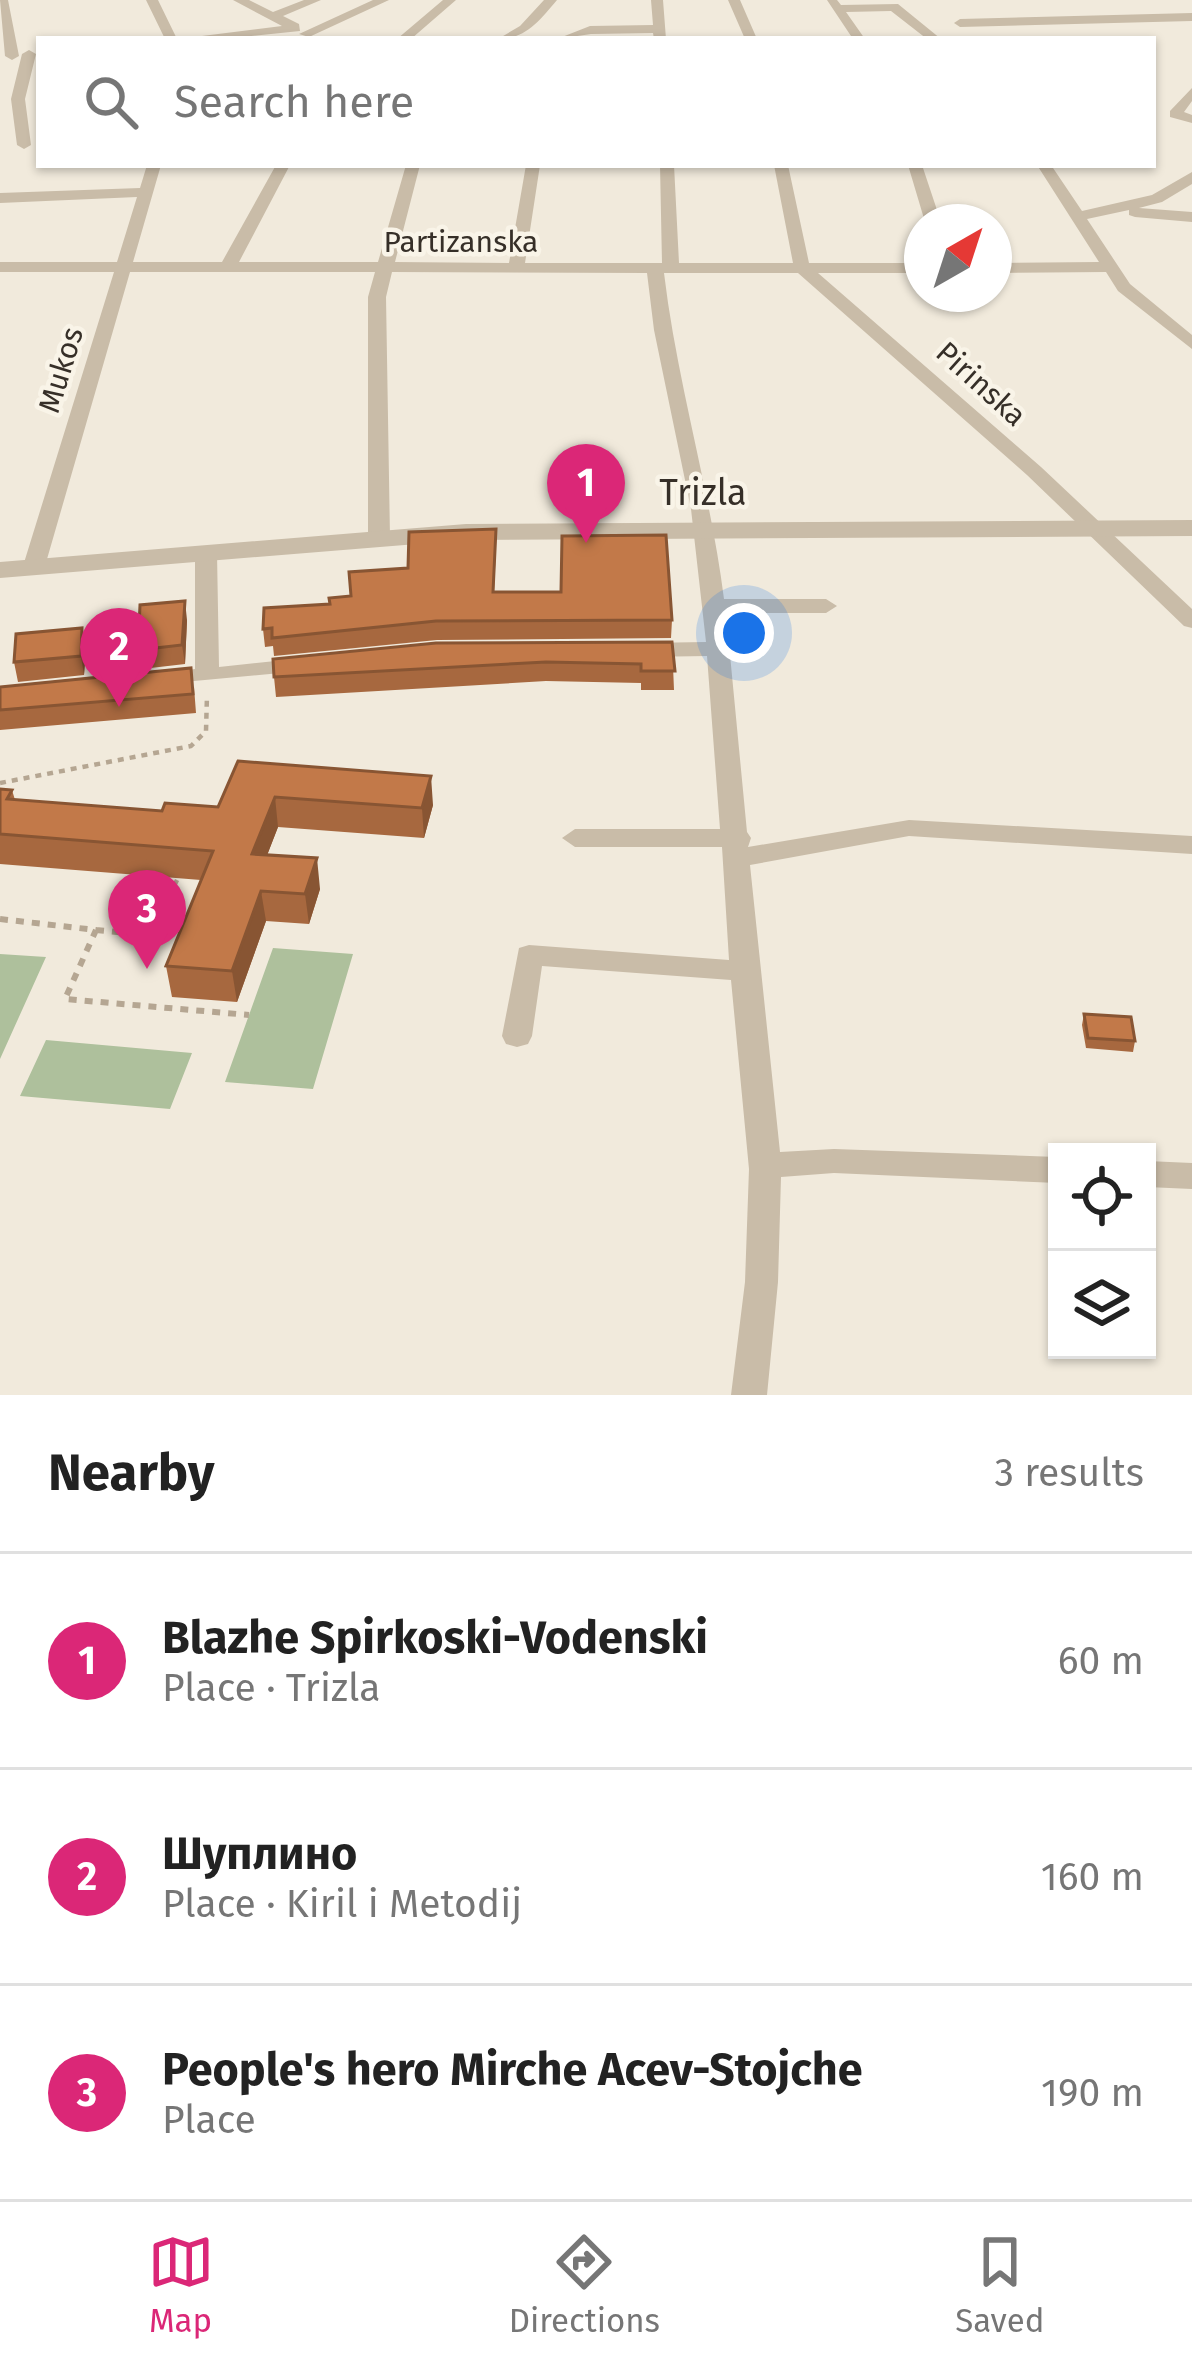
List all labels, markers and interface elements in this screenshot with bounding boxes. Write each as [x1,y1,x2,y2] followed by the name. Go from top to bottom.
[36,36,1156,168] search box
[78,69,144,135] icon: search
[174,75,414,129] text: Search here
[904,204,1012,312] north arrow
[384,224,538,260] street label: Partizanska
[31,323,91,417] street label: Mukos
[929,334,1033,434] street label: Pirinska
[547,444,625,543] pin: 1
[659,471,747,515] street label: Trizla
[714,603,774,663] your location
[80,608,158,707] pin: 2
[108,870,186,969] pin: 3
[1048,1143,1156,1359] map controls
[1048,1143,1156,1251] button: locate
[1048,1251,1156,1359] button: layers
[48,1442,214,1504] text: Nearby
[994,1450,1144,1496] text: 3 results
[162,1611,708,1665] text: Blazhe Spirkoski-Vodenski
[78,1638,96,1684] text: 1
[1058,1638,1144,1684] text: 60 m
[162,1665,380,1711] text: Place · Trizla
[162,1827,357,1881] text: Шуплино
[77,1854,97,1900] text: 2
[1041,1854,1144,1900] text: 160 m
[162,1881,522,1927] text: Place · Kiril i Metodij
[162,2043,863,2097] text: People's hero Mirche Acev-Stojche
[77,2070,97,2116] text: 3
[1041,2070,1144,2116] text: 190 m
[162,2097,256,2143] text: Place
[148,2229,214,2341] tab: Map
[509,2229,660,2341] tab: Directions
[955,2229,1044,2341] tab: Saved

